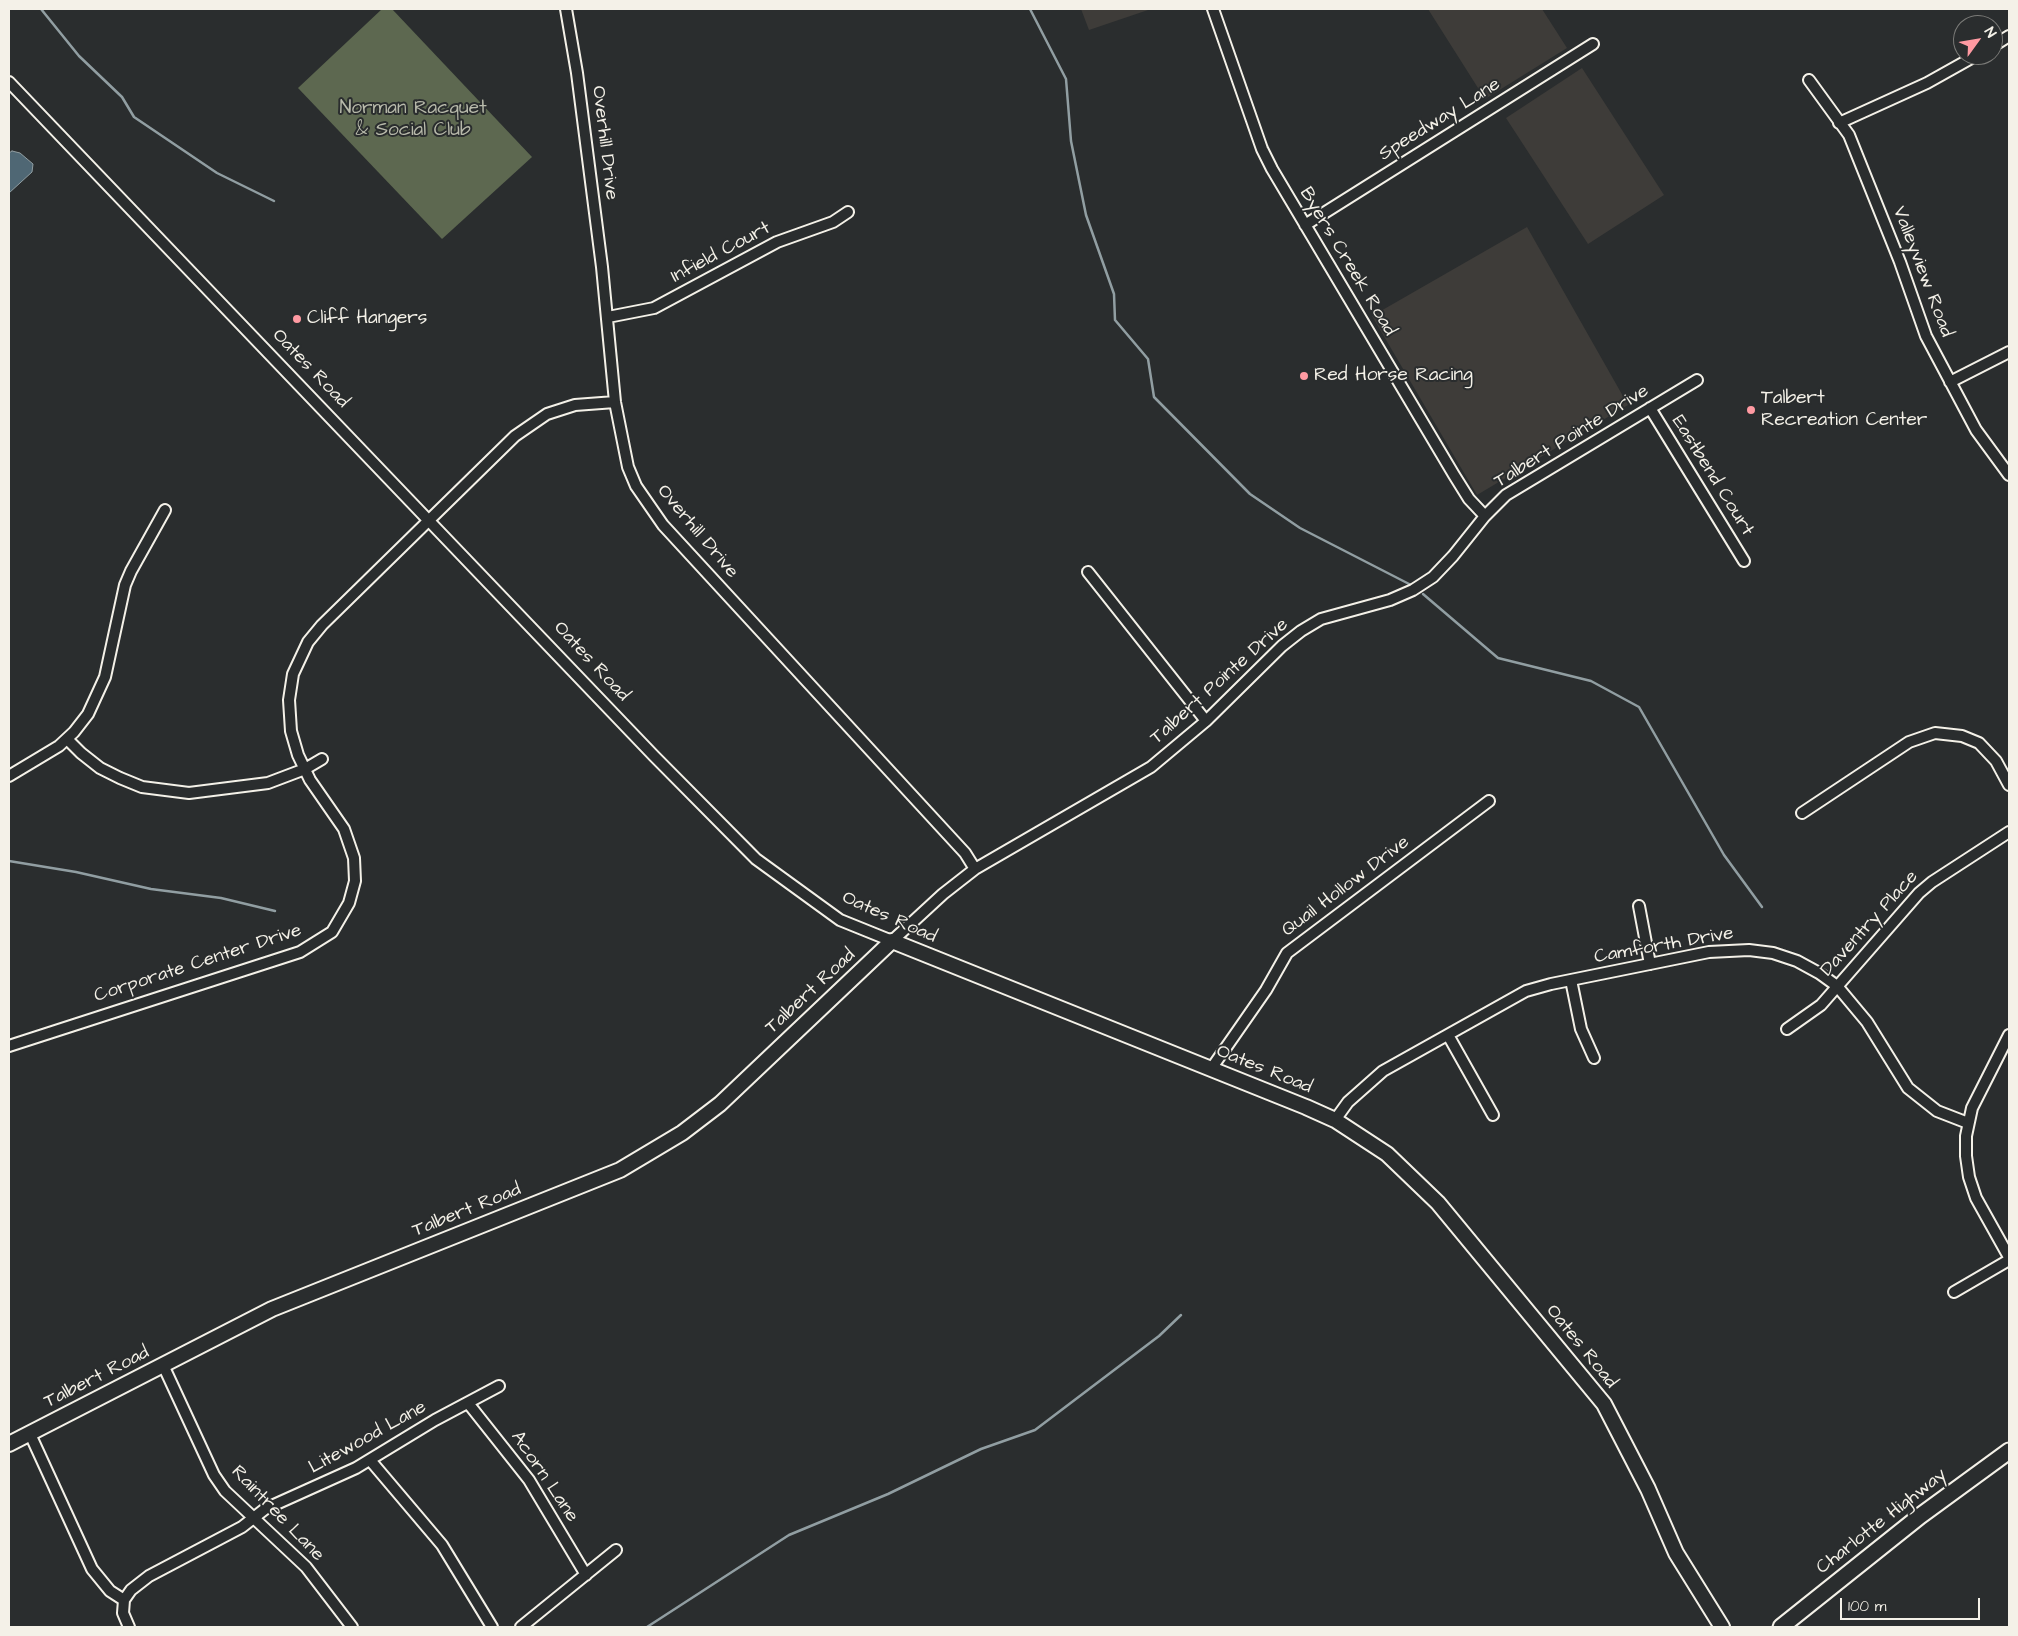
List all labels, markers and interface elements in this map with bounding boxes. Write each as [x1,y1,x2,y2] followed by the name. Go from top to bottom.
[1953,15,2003,65] north arrow
[1979,24,2001,42] text: N
[1375,74,1505,166] street label: Speedway Lane
[586,85,622,201] street label: Overhill Drive
[339,98,487,142] park label: Norman Racquet & Social Club
[1294,184,1400,340] street label: Byers Creek Road
[1887,204,1957,340] street label: Valleyview Road
[667,217,775,289] street label: Infield Court
[307,308,427,330] place label: Cliff Hangers
[291,313,303,325] marker: Cliff Hangers
[267,325,353,413] street label: Oates Road
[1314,365,1473,387] place label: Red Horse Racing
[1298,370,1310,382] marker: Red Horse Racing
[1491,380,1653,494] street label: Talbert Pointe Drive
[1761,388,1927,432] place label: Talbert Recreation Center
[1745,404,1757,416] marker: Talbert Recreation Center
[1666,411,1758,541] street label: Eastbend Court
[651,481,743,583] street label: Overhill Drive
[1146,614,1294,750] street label: Talbert Pointe Drive
[548,617,634,707] street label: Oates Road
[1278,832,1414,942] street label: Quail Hollow Drive
[1816,866,1924,982] street label: Daventry Place
[838,887,940,949] street label: Oates Road
[91,920,305,1008] street label: Corporate Center Drive
[1593,923,1735,969] street label: Camforth Drive
[761,944,861,1040] street label: Talbert Road
[1213,1040,1315,1100] street label: Oates Road
[409,1179,525,1243] street label: Talbert Road
[1540,1301,1622,1393] street label: Oates Road
[41,1342,153,1414] street label: Talbert Road
[305,1396,431,1480] street label: Litewood Lane
[505,1427,583,1527] street label: Acorn Lane
[226,1461,328,1567] street label: Raintree Lane
[1812,1464,1952,1580] street label: Charlotte Highway
[1843,1588,1983,1620] scale bar
[1848,1596,1887,1617] text: 100 m

